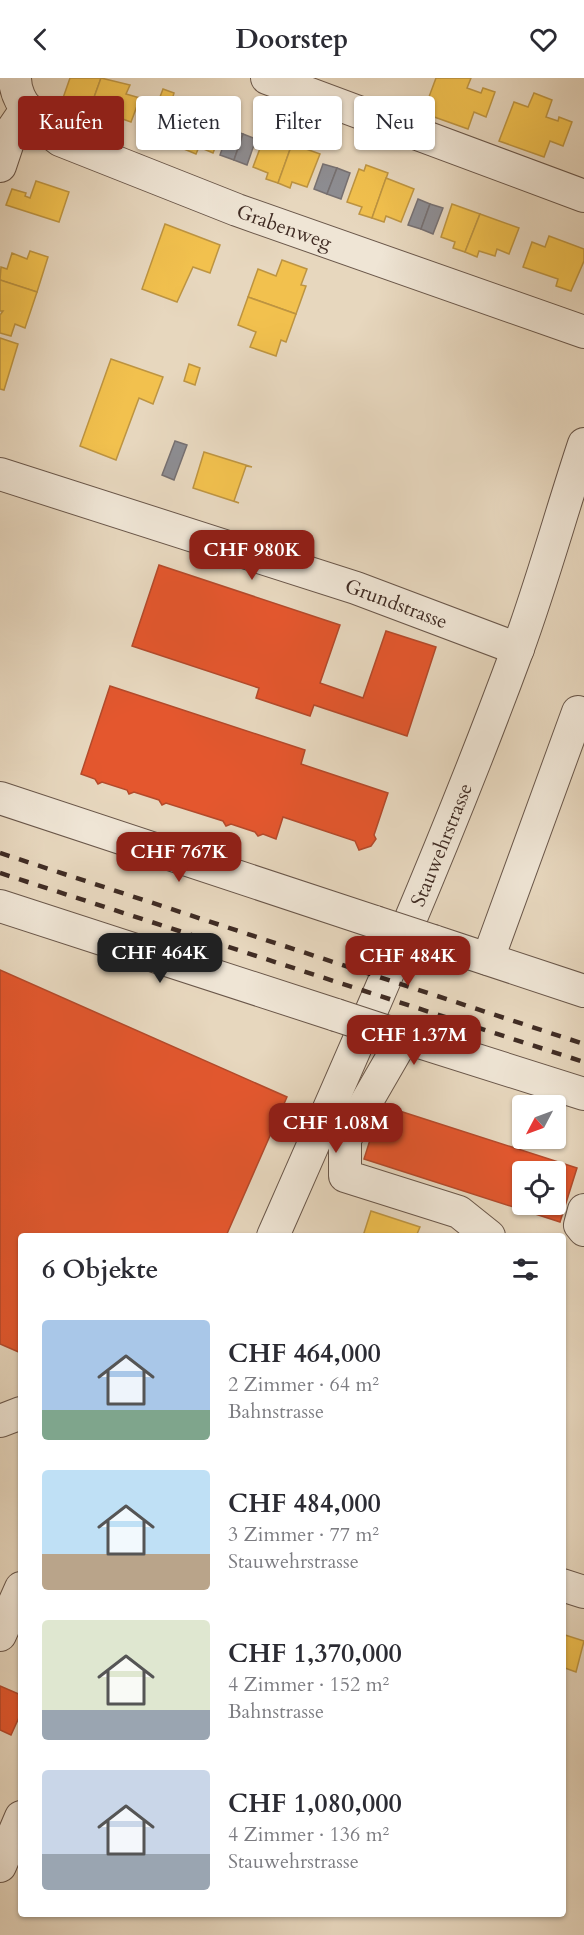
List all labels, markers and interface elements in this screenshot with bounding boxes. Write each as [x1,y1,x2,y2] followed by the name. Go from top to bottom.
[236,21,348,58] text: Doorstep
[24,23,57,56] icon: back
[527,23,560,56] icon: heart
[18,96,124,150] chip: Kaufen
[136,96,241,150] chip: Mieten
[253,96,342,150] chip: Filter
[354,96,435,150] chip: Neu
[233,197,336,256] street label: Grabenweg
[190,530,314,581] pin: CHF 980K
[203,536,301,563] text: CHF 980K
[342,572,452,635] street label: Grundstrasse
[404,779,478,910] street label: Stauwehrstrasse
[117,832,241,883] pin: CHF 767K
[130,838,228,865] text: CHF 767K
[98,933,222,984] pin: CHF 464K
[346,936,470,987] pin: CHF 484K
[111,939,209,966] text: CHF 464K
[359,942,457,969] text: CHF 484K
[345,1015,483,1066] pin: CHF 1.37M
[361,1021,467,1048] text: CHF 1.37M
[512,1095,566,1149] north arrow
[512,1095,566,1215] map controls
[267,1103,405,1154] pin: CHF 1.08M
[283,1109,389,1136] text: CHF 1.08M
[512,1161,566,1215] button: locate
[42,1252,158,1287] text: 6 Objekte
[509,1253,542,1286] icon: filters
[228,1336,381,1371] text: CHF 464,000
[90,1344,162,1416] icon: home
[228,1371,379,1398] text: 2 Zimmer · 64 m²
[228,1398,324,1425] text: Bahnstrasse
[228,1486,381,1521] text: CHF 484,000
[90,1494,162,1566] icon: home
[228,1521,379,1548] text: 3 Zimmer · 77 m²
[228,1548,359,1575] text: Stauwehrstrasse
[228,1636,402,1671] text: CHF 1,370,000
[90,1644,162,1716] icon: home
[228,1671,389,1698] text: 4 Zimmer · 152 m²
[228,1698,324,1725] text: Bahnstrasse
[228,1786,402,1821] text: CHF 1,080,000
[90,1794,162,1866] icon: home
[228,1821,389,1848] text: 4 Zimmer · 136 m²
[228,1848,359,1875] text: Stauwehrstrasse

